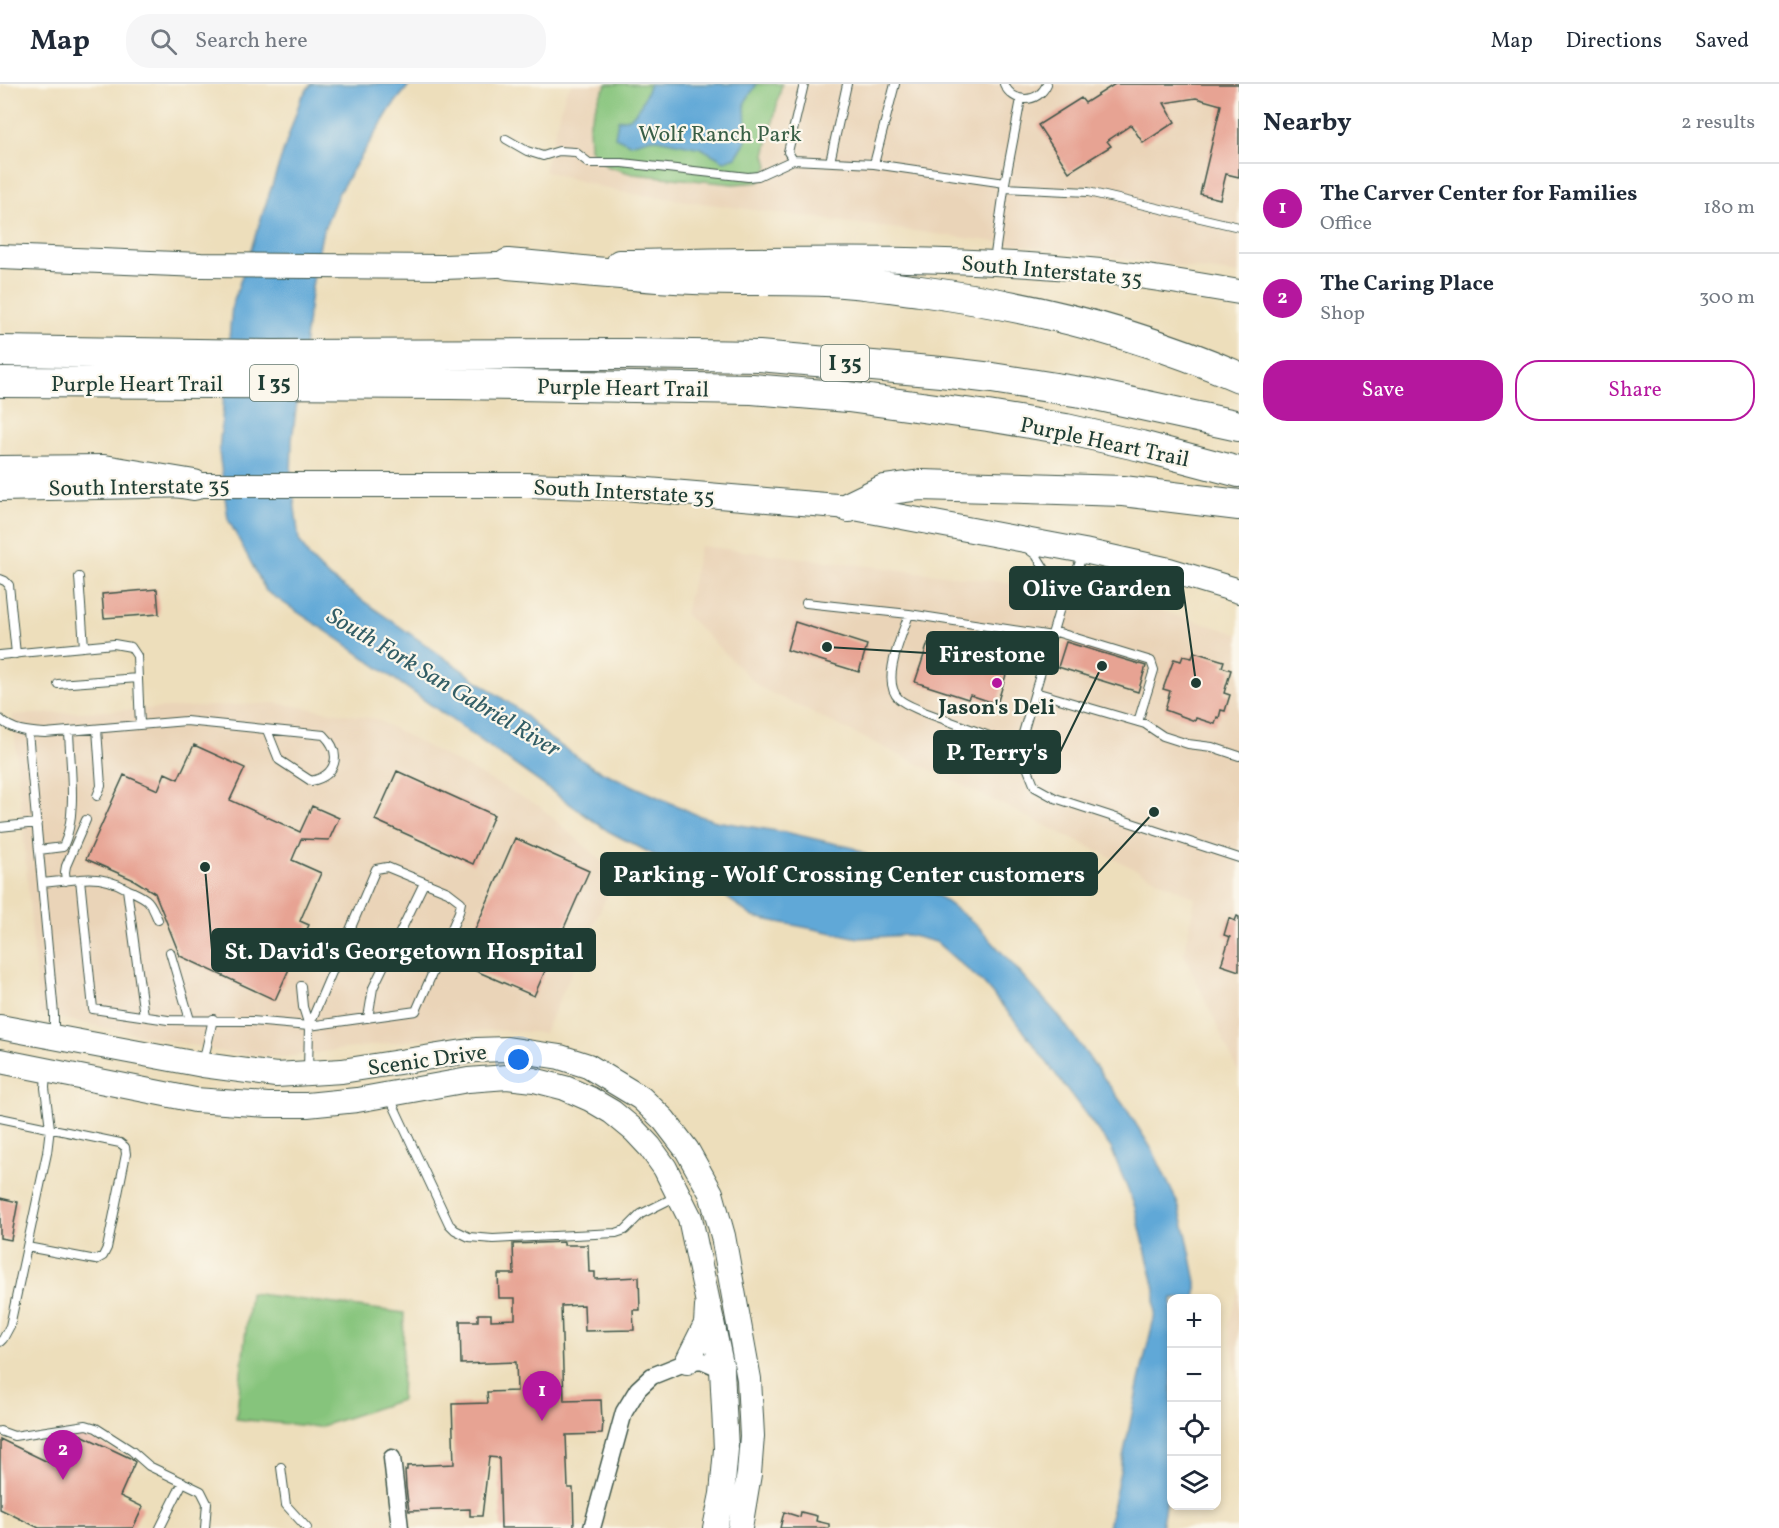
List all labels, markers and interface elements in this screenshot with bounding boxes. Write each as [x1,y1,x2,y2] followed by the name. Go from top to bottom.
[126,14,546,68] search box
[30,22,90,61] text: Map
[147,25,180,58] icon: search
[195,26,308,57] text: Search here
[1491,27,1533,56] text: Map
[1566,27,1662,56] text: Directions
[1695,27,1749,56] text: Saved
[1263,105,1352,141] text: Nearby
[1681,109,1755,137] text: 2 results
[638,120,802,151] park label: Wolf Ranch Park
[1320,179,1637,210] text: The Carver Center for Families
[1278,194,1287,222] text: 1
[1703,194,1755,222] text: 180 m
[1320,210,1372,238] text: Office
[960,249,1144,296] street label: South Interstate 35
[1320,269,1494,300] text: The Caring Place
[1277,284,1288,312] text: 2
[1699,284,1755,312] text: 300 m
[1320,300,1365,328] text: Shop
[821,345,869,381] road number: I 35
[1263,360,1503,421] button: Save
[1515,360,1755,421] button: Share
[250,365,298,401] road number: I 35
[51,370,223,401] street label: Purple Heart Trail
[537,372,709,406] street label: Purple Heart Trail
[1017,410,1192,477] street label: Purple Heart Trail
[48,471,230,506] street label: South Interstate 35
[532,473,715,514] street label: South Interstate 35
[1010,567,1183,609] callout: Olive Garden
[1023,573,1172,607] text: Olive Garden
[320,600,567,768] water label: South Fork San Gabriel River
[927,632,1058,674] callout: Firestone
[939,639,1045,673] text: Firestone
[990,676,1004,690] marker: Jason's Deli
[937,693,1056,724] place label: Jason's Deli
[934,731,1060,773] callout: P. Terry's
[946,737,1048,771] text: P. Terry's
[601,853,1097,895] callout: Parking - Wolf Crossing Center customers
[613,859,1085,893] text: Parking - Wolf Crossing Center customers
[212,929,595,971] callout: St. David's Georgetown Hospital
[224,936,584,970] text: St. David's Georgetown Hospital
[366,1038,489,1085] street label: Scenic Drive
[504,1045,533,1074] your location
[1167,1294,1221,1510] map controls
[1167,1294,1221,1348] button: +
[1167,1348,1221,1402] button: −
[522,1372,562,1421] pin: 1
[1167,1402,1221,1456] button: locate
[44,1430,82,1480] pin: 2
[1167,1456,1221,1510] button: layers

